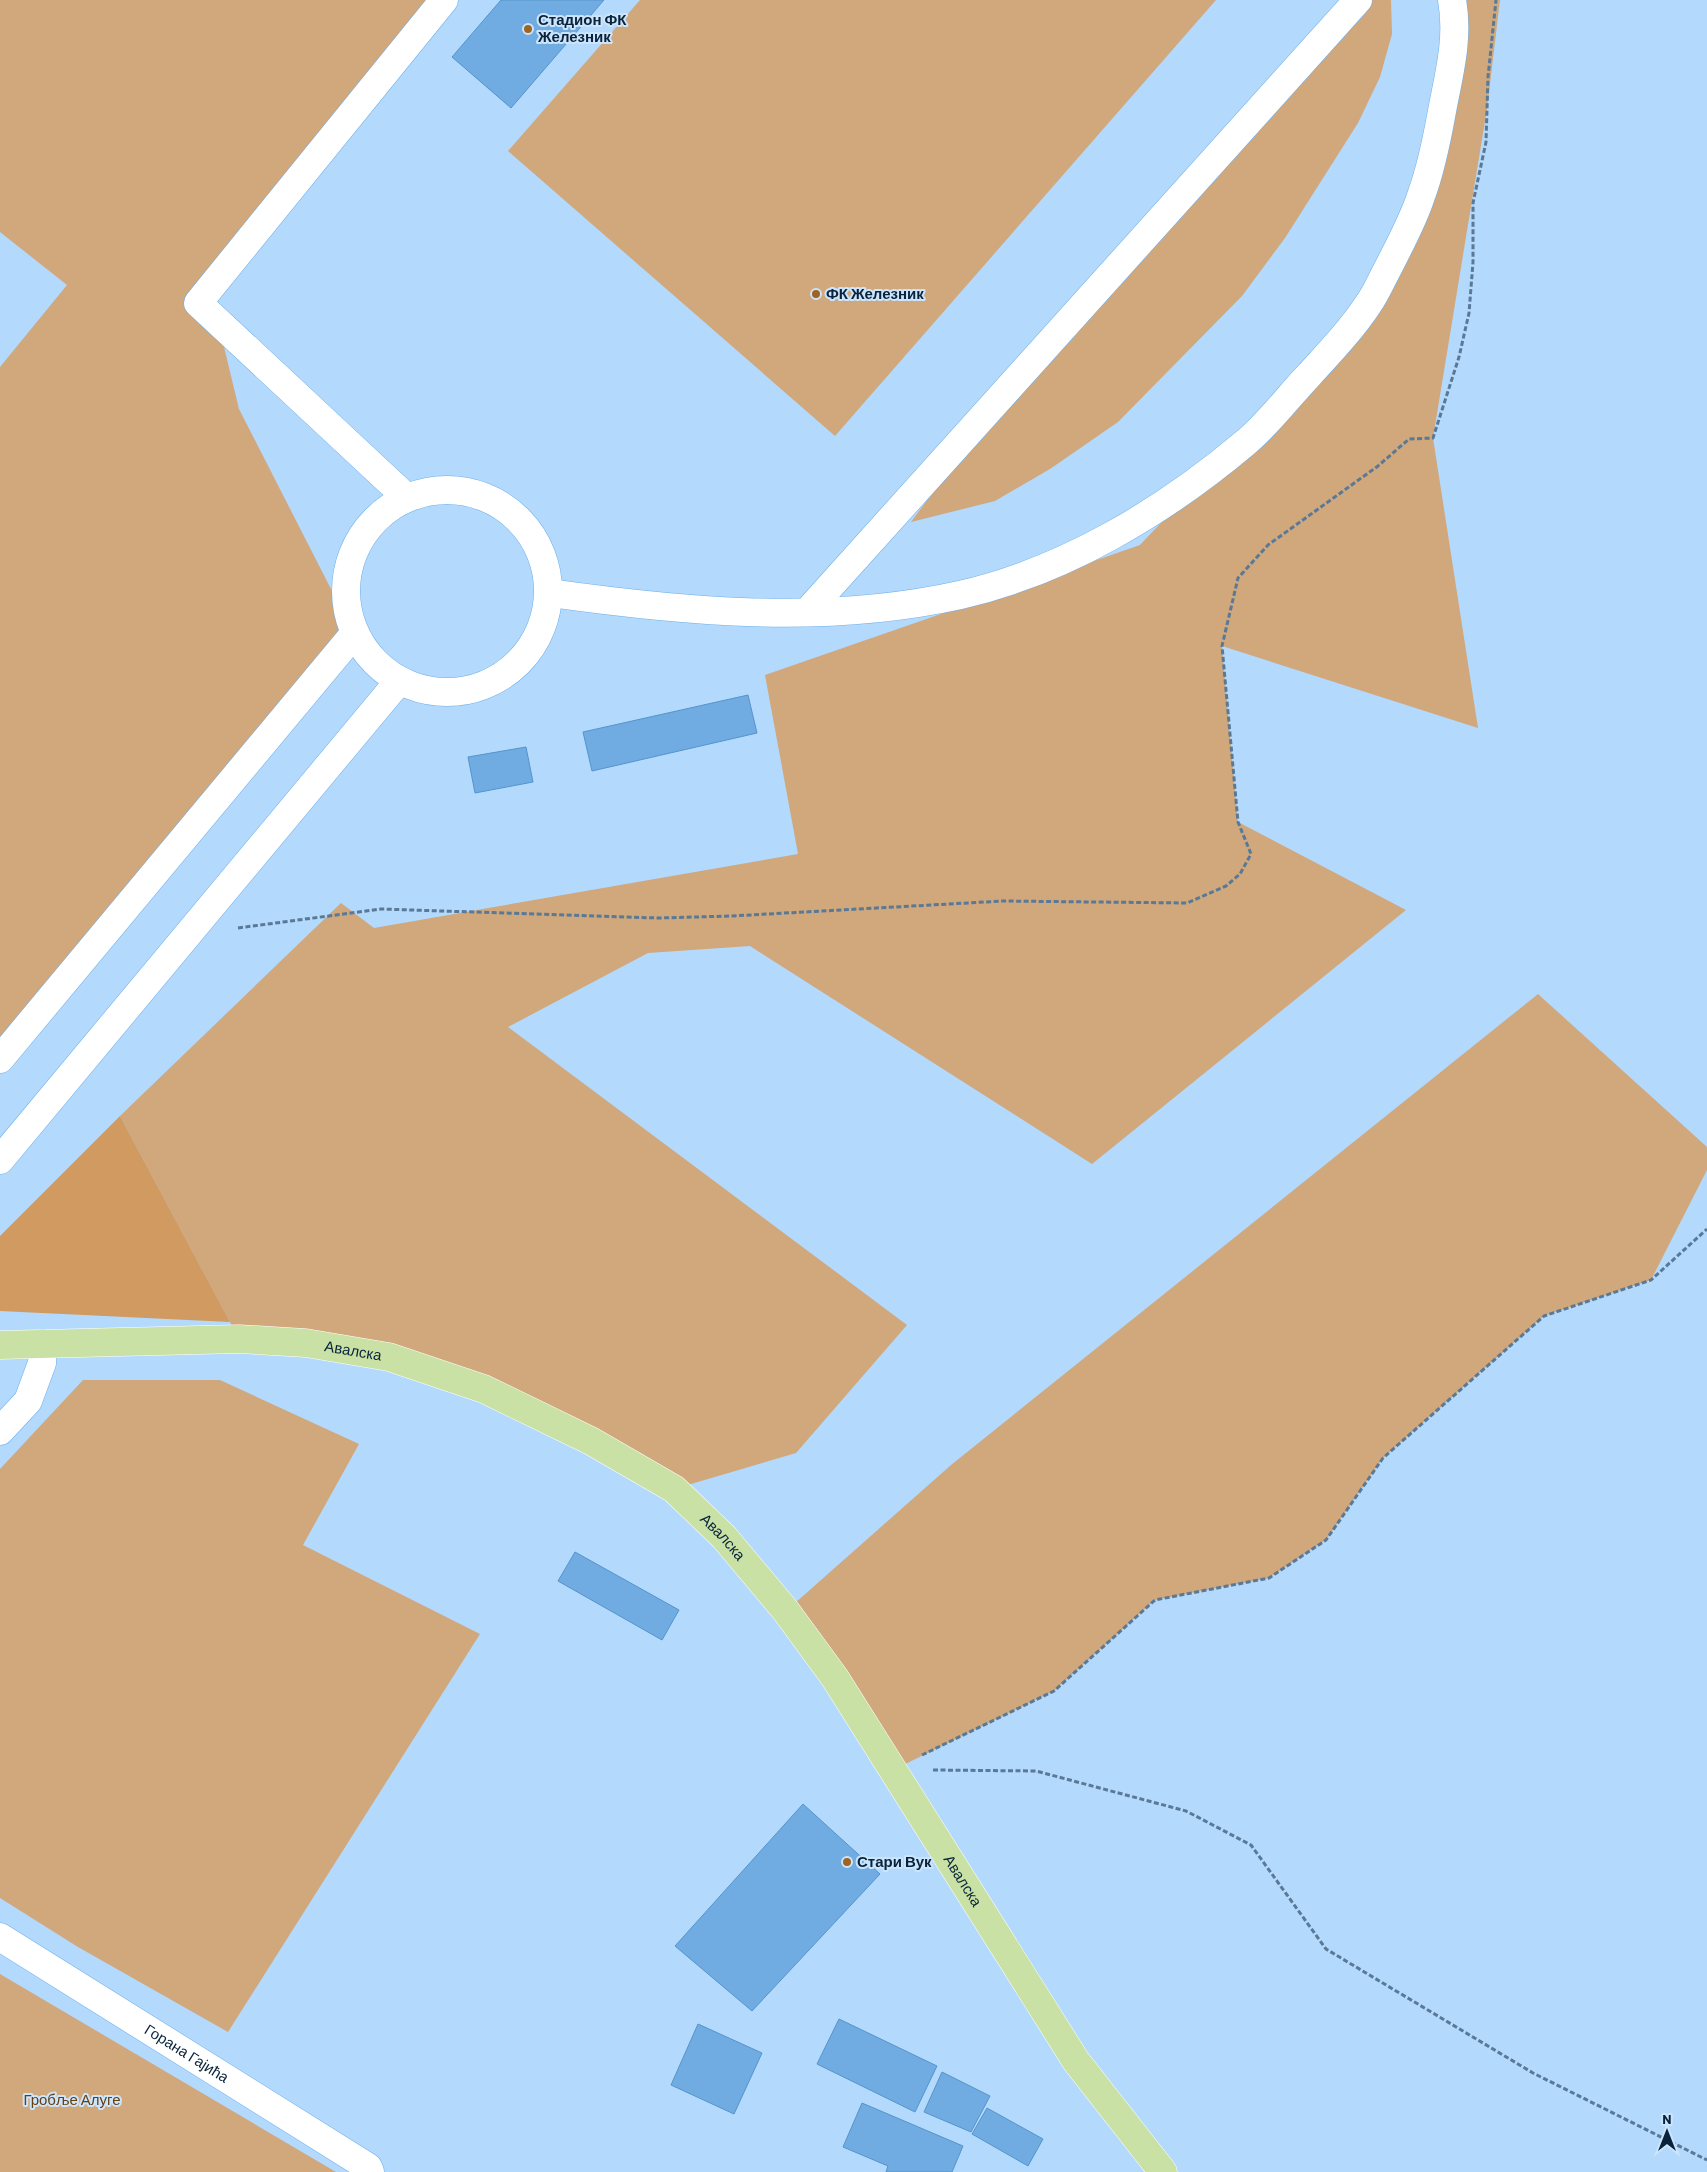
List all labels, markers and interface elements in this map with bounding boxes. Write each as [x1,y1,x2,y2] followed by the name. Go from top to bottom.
[537,10,627,45] place label: Стадион ФК Железник
[522,23,534,35] marker: Стадион ФК Железник
[826,284,924,302] place label: ФК Железник
[810,288,822,300] marker: ФК Железник
[323,1336,384,1364] street label: Авалска
[697,1509,750,1564] street label: Авалска
[941,1851,987,1910] street label: Авалска
[857,1852,932,1870] place label: Стари Вук
[841,1856,853,1868] marker: Стари Вук
[142,2020,233,2086] street label: Горана Гајића
[23,2090,121,2108] park label: Гробље Алуге
[1642,2107,1692,2157] north arrow
[1662,2110,1672,2127] text: N

